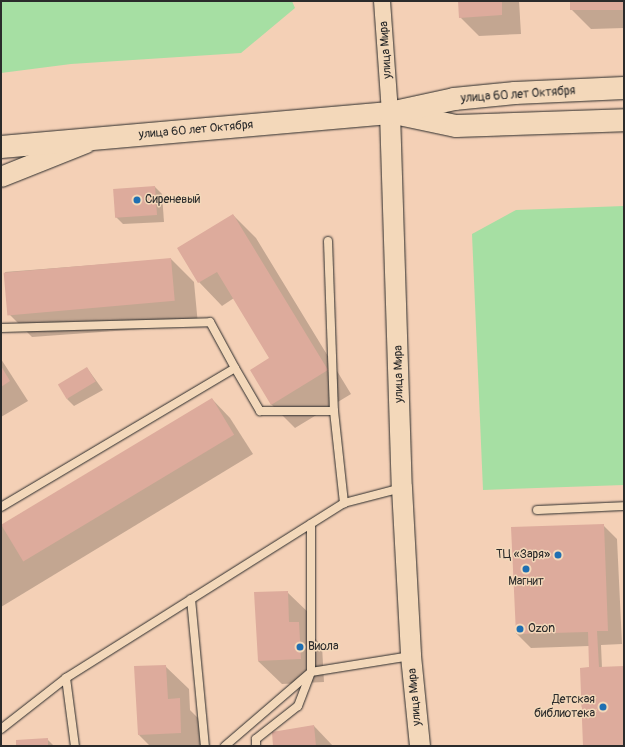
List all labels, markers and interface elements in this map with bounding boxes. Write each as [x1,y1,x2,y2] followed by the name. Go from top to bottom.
[377,21,395,79] street label: улица Мира
[460,84,576,106] street label: улица 60 лет Октября
[138,118,254,142] street label: улица 60 лет Октября
[145,193,201,207] place label: Сиреневый
[132,195,142,205] marker: Сиреневый
[391,345,407,403] street label: улица Мира
[496,548,550,562] place label: ТЦ «Заря»
[553,550,563,560] marker: ТЦ «Заря»
[521,564,531,574] marker: Магнит
[508,575,544,589] place label: Магнит
[528,622,555,636] place label: Ozon
[515,624,525,634] marker: Ozon
[308,640,338,654] place label: Виола
[295,642,305,652] marker: Виола
[405,668,425,726] street label: улица Мира
[534,693,595,721] place label: Детская библиотека
[598,702,608,712] marker: Детская библиотека

